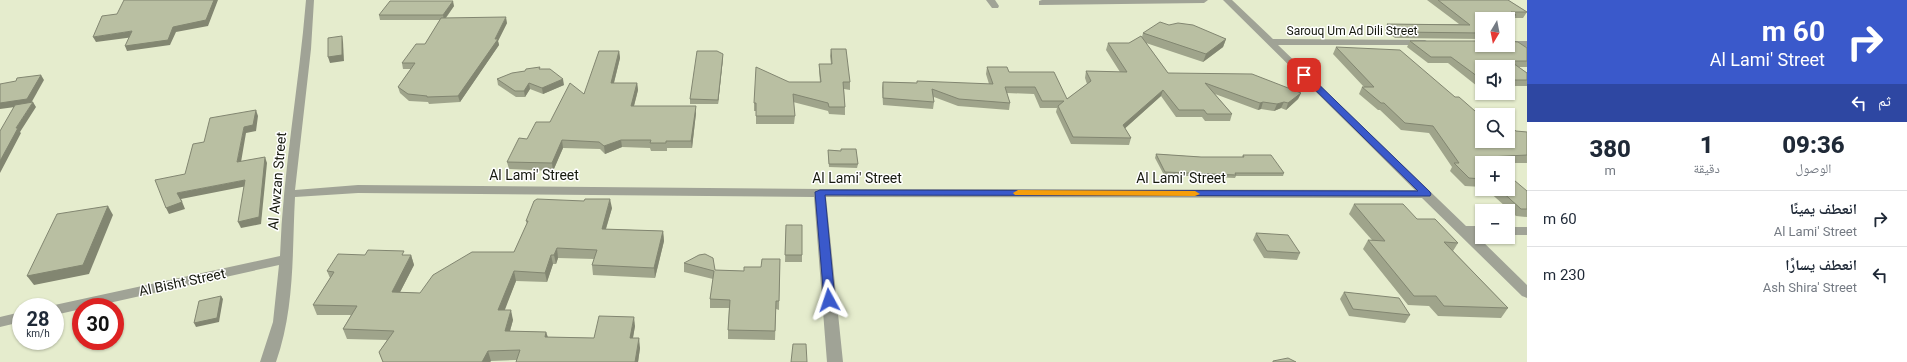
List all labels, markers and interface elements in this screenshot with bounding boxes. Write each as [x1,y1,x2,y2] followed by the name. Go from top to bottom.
[1475,12,1515,52] north arrow
[1475,12,1515,244] map controls
[1762,15,1825,48] text: 60 m
[1839,16,1891,68] icon: right
[1287,24,1418,38] street label: Sarouq Um Ad Dili Street
[1710,49,1825,70] text: Al Lami' Street
[1287,58,1321,92] pin
[1475,60,1515,100] button: sound
[1293,64,1315,86] icon: arrive
[1848,92,1870,114] icon: left
[1878,92,1891,110] text: ثم
[1475,108,1515,148] button: search
[265,131,289,231] street label: Al Awzan Street
[1700,131,1714,159] text: 1
[1782,131,1845,159] text: 09:36
[1589,135,1631,163] text: 380
[1475,156,1515,196] button: +
[1693,161,1720,176] text: دقيقة
[1795,161,1831,176] text: الوصول
[1604,163,1616,178] text: m
[489,167,579,183] street label: Al Lami' Street
[812,170,902,186] street label: Al Lami' Street
[1136,170,1226,186] street label: Al Lami' Street
[1790,200,1857,218] text: انعطف يمينًا
[1475,204,1515,244] button: −
[1869,208,1891,230] icon: right
[1543,210,1577,228] text: 60 m
[1774,224,1857,239] text: Al Lami' Street
[1785,256,1857,274] text: انعطف يسارًا
[1869,264,1891,286] icon: left
[137,265,227,299] street label: Al Bisht Street
[1543,266,1585,284] text: 230 m
[808,279,850,321] position arrow
[1763,280,1857,295] text: Ash Shira' Street
[72,298,124,350] speed limit sign: 30
[27,307,49,331] text: 28
[26,328,50,339] text: km/h

